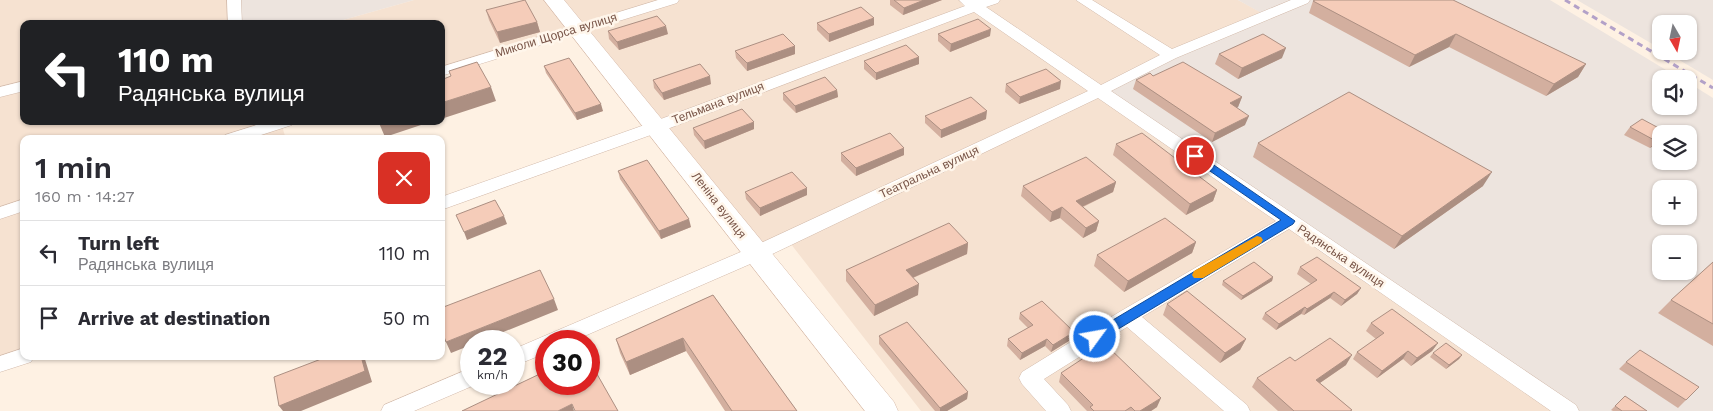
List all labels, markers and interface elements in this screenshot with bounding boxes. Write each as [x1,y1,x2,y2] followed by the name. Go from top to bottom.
[493,10,619,60] street label: Миколи Щорса вулиця
[1652,15,1698,60] north arrow
[1652,15,1697,280] map controls
[118,39,214,81] text: 110 m
[35,40,100,105] icon: left
[1652,70,1697,115] button: sound
[670,79,766,127] street label: Тельмана вулиця
[118,81,305,106] text: Радянська вулиця
[1652,125,1697,170] button: layers
[1174,135,1216,177] pin
[1181,142,1209,170] icon: arrive
[877,143,981,201] street label: Театральна вулиця
[35,150,112,185] text: 1 min
[378,152,430,204] button: close
[689,169,749,241] street label: Леніна вулиця
[1652,180,1697,225] button: +
[35,187,135,206] text: 160 m · 14:27
[1295,222,1387,290] street label: Радянська вулиця
[78,232,159,255] text: Turn left
[1652,235,1697,280] button: −
[35,239,63,267] icon: left
[379,242,430,265] text: 110 m
[78,255,214,274] text: Радянська вулиця
[35,304,63,332] icon: arrive
[78,307,270,330] text: Arrive at destination
[383,307,430,330] text: 50 m
[1068,310,1120,362] position arrow
[535,330,600,395] speed limit sign: 30
[478,342,507,371] text: 22
[477,368,508,382] text: km/h

